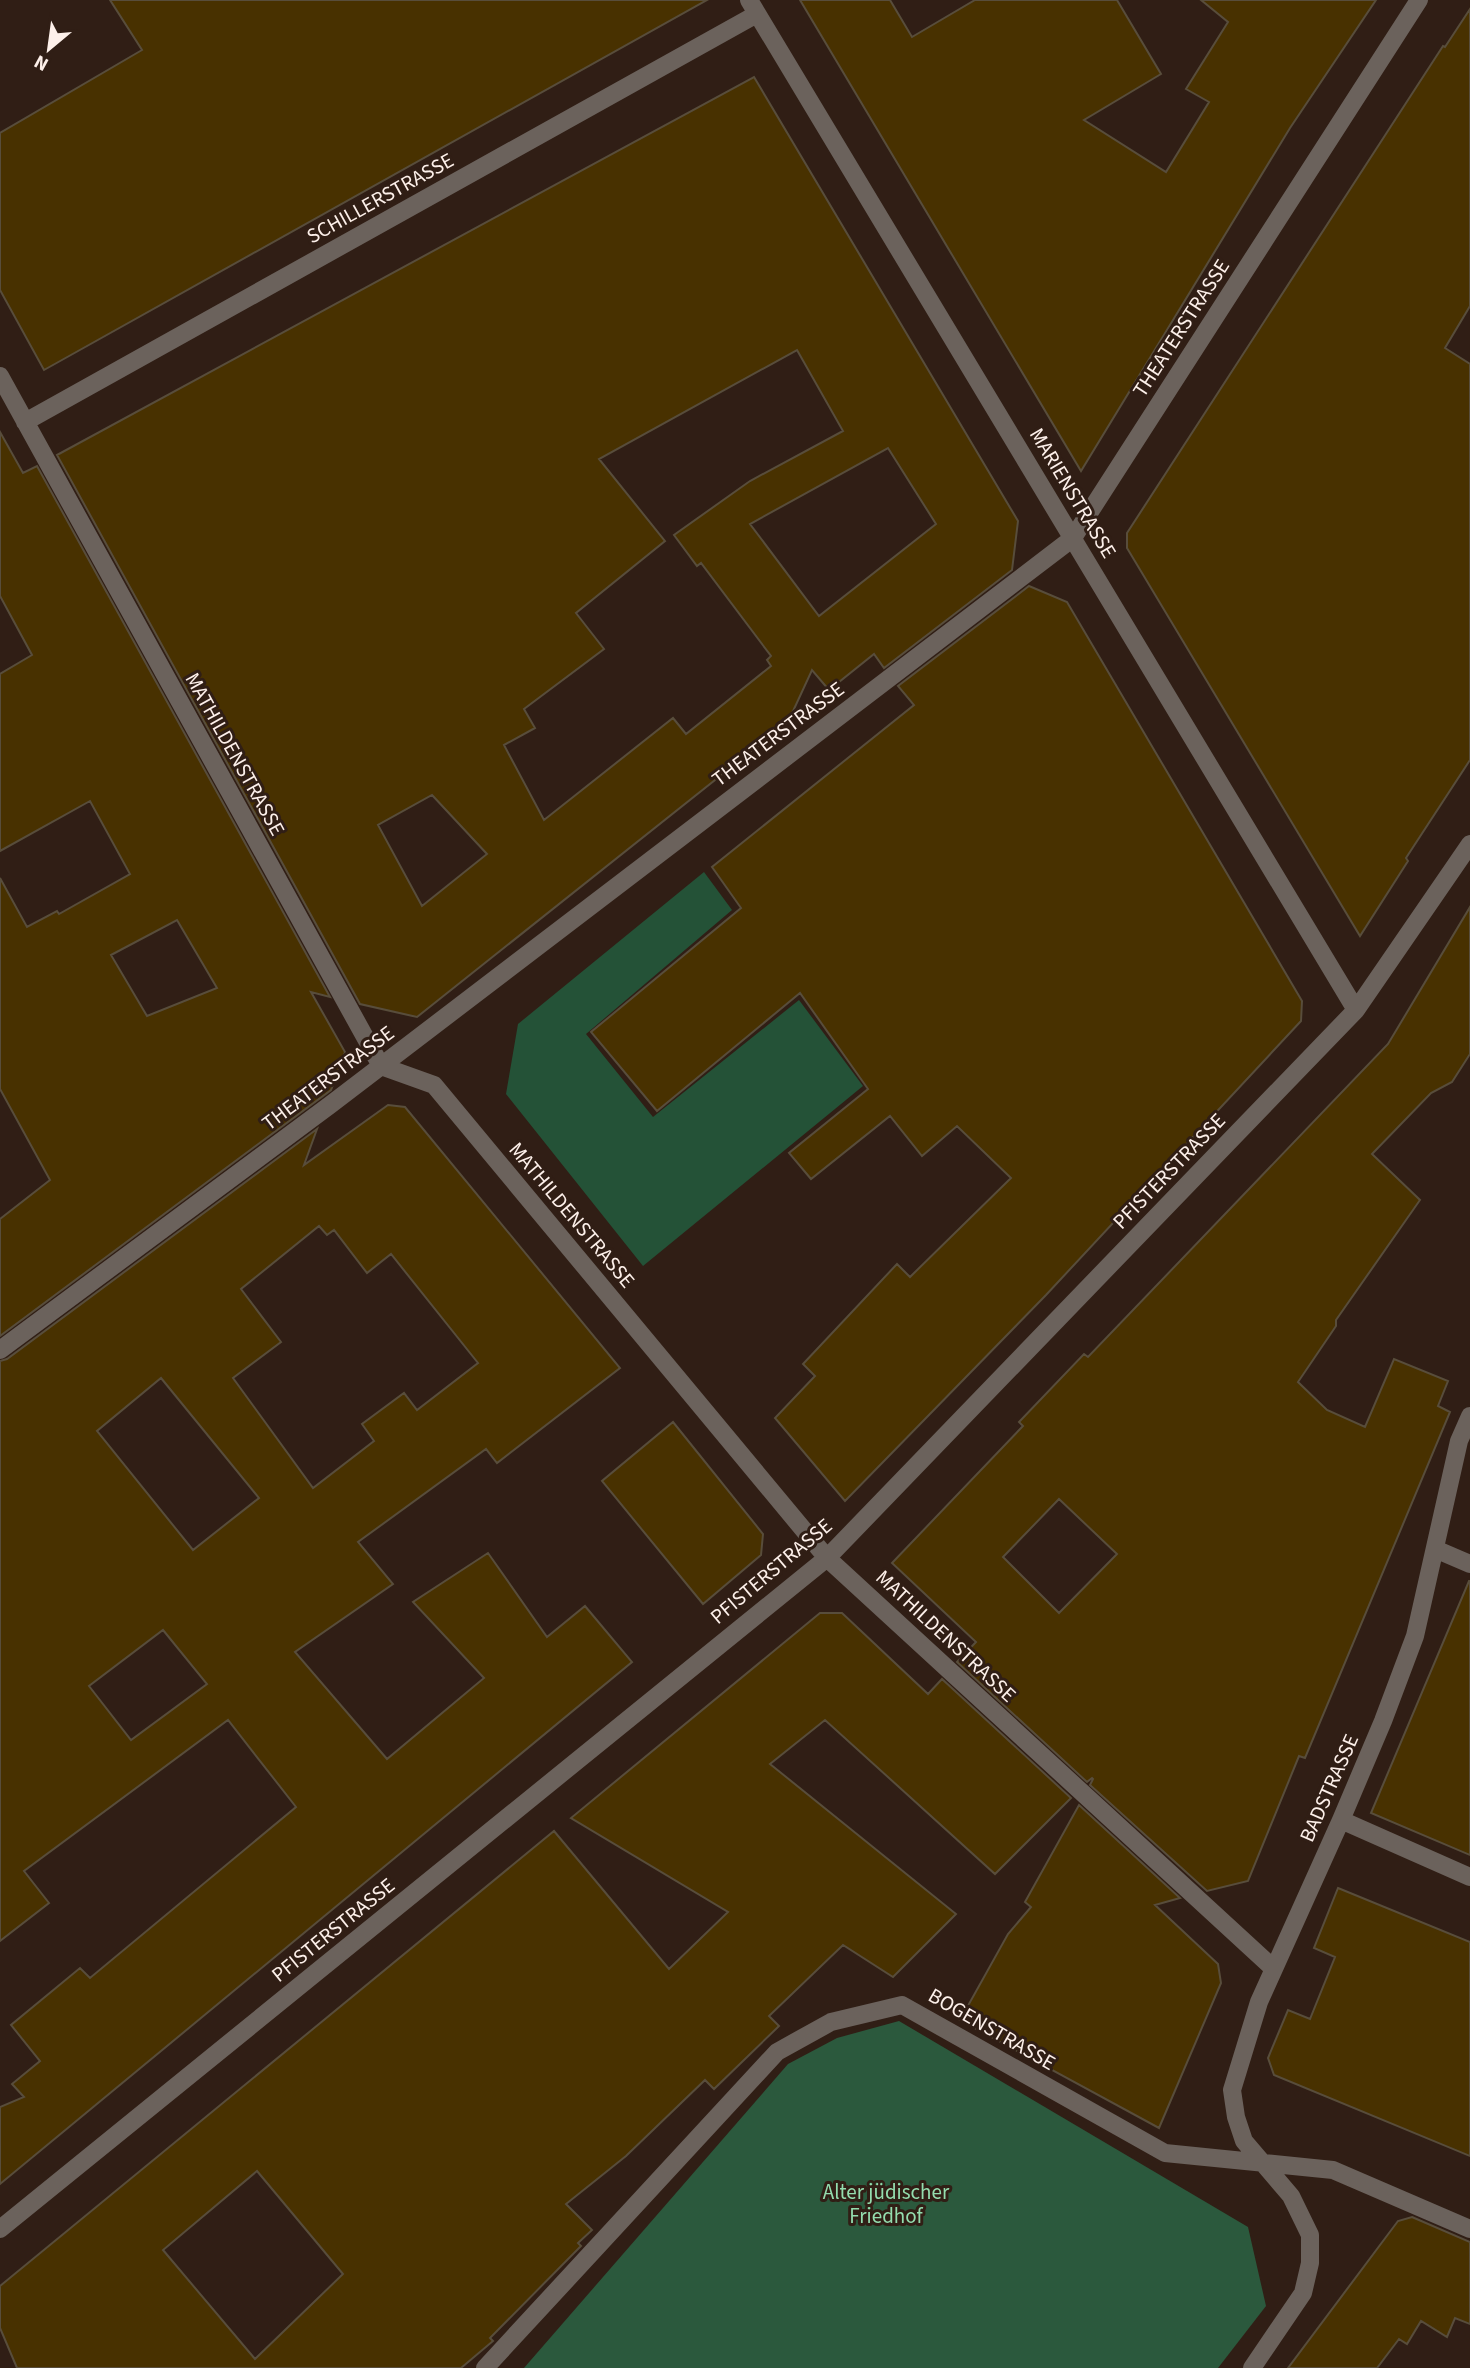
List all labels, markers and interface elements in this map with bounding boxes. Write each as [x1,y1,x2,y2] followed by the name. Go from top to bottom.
[14,14,84,84] north arrow
[29,48,54,77] text: N
[301,145,459,251] street label: SCHILLERSTRASSE
[1125,253,1237,403] street label: THEATERSTRASSE
[1022,422,1124,564] street label: MARIENSTRASSE
[178,667,292,841] street label: MATHILDENSTRASSE
[706,674,850,794] street label: THEATERSTRASSE
[256,1018,400,1138] street label: THEATERSTRASSE
[1106,1106,1232,1236] street label: PFISTERSTRASSE
[502,1136,642,1294] street label: MATHILDENSTRASSE
[703,1511,839,1631] street label: PFISTERSTRASSE
[869,1563,1023,1709] street label: MATHILDENSTRASSE
[1292,1729,1366,1847] street label: BADSTRASSE
[265,1871,401,1989] street label: PFISTERSTRASSE
[923,1980,1061,2078] street label: BOGENSTRASSE
[823,2177,950,2231] park label: Alter jüdischer Friedhof

